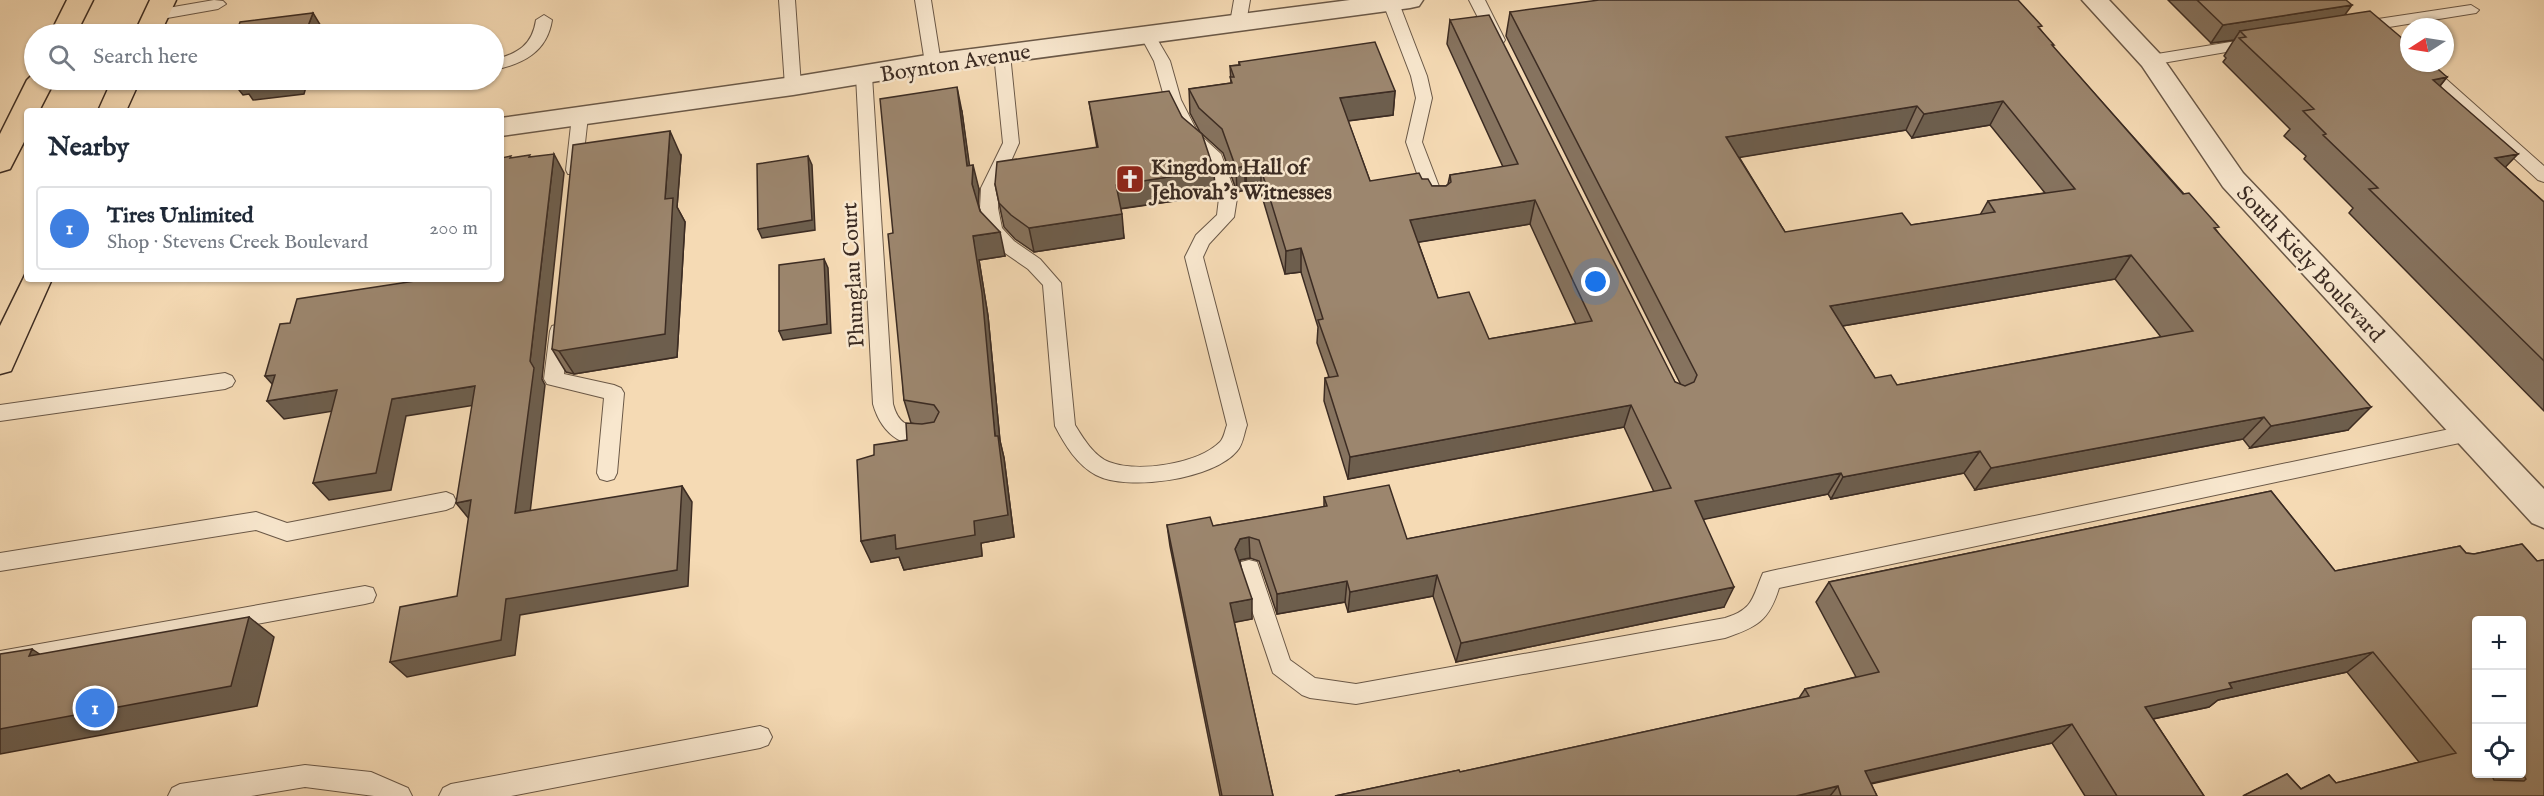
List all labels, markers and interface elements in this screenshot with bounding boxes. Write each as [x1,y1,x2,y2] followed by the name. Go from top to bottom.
[2400,18,2454,72] north arrow
[24,24,504,90] search box
[878,38,1032,90] street label: Boynton Avenue
[45,41,78,74] icon: search
[93,43,198,71] text: Search here
[48,131,129,164] text: Nearby
[1148,154,1332,207] place label: Kingdom Hall of Jehovah’s Witnesses
[1114,163,1146,195] church icon: Kingdom Hall of Jehovah’s Witnesses
[2230,180,2390,349] street label: South Kiely Boulevard
[836,201,872,348] street label: Phunglau Court
[107,202,254,230] text: Tires Unlimited
[66,216,73,241] text: 1
[429,216,478,241] text: 200 m
[107,230,368,255] text: Shop · Stevens Creek Boulevard
[1581,267,1610,296] your location
[2472,616,2526,778] map controls
[2472,616,2526,670] button: +
[2472,670,2526,724] button: −
[76,686,115,730] pin: 1
[2472,724,2526,778] button: locate

